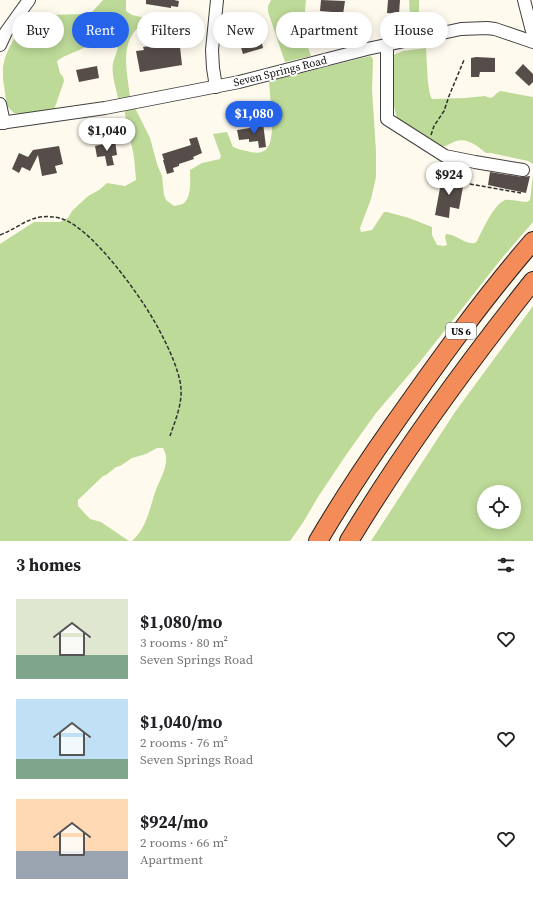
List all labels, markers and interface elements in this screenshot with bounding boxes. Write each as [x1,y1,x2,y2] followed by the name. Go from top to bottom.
[12,12,64,48] chip: Buy
[72,12,129,48] chip: Rent
[137,12,205,48] chip: Filters
[213,12,268,48] chip: New
[276,12,372,48] chip: Apartment
[380,12,448,48] chip: House
[232,52,329,90] street label: Seven Springs Road
[221,101,287,135] pin: $1,080
[234,105,274,122] text: $1,080
[74,118,140,152] pin: $1,040
[87,122,127,139] text: $1,040
[425,162,473,196] pin: $924
[435,166,463,183] text: $924
[446,323,476,339] road number: US 6
[477,485,521,529] map controls
[477,485,521,529] button: locate
[16,553,81,577] text: 3 homes
[495,554,517,576] icon: filters
[140,610,222,634] text: $1,080/mo
[48,615,96,663] icon: home
[495,628,517,650] icon: heart
[140,634,228,651] text: 3 rooms · 80 m²
[140,651,253,668] text: Seven Springs Road
[140,710,222,734] text: $1,040/mo
[48,715,96,763] icon: home
[495,728,517,750] icon: heart
[140,734,228,751] text: 2 rooms · 76 m²
[140,751,253,768] text: Seven Springs Road
[140,810,208,834] text: $924/mo
[48,815,96,863] icon: home
[495,828,517,850] icon: heart
[140,834,228,851] text: 2 rooms · 66 m²
[140,851,203,868] text: Apartment

